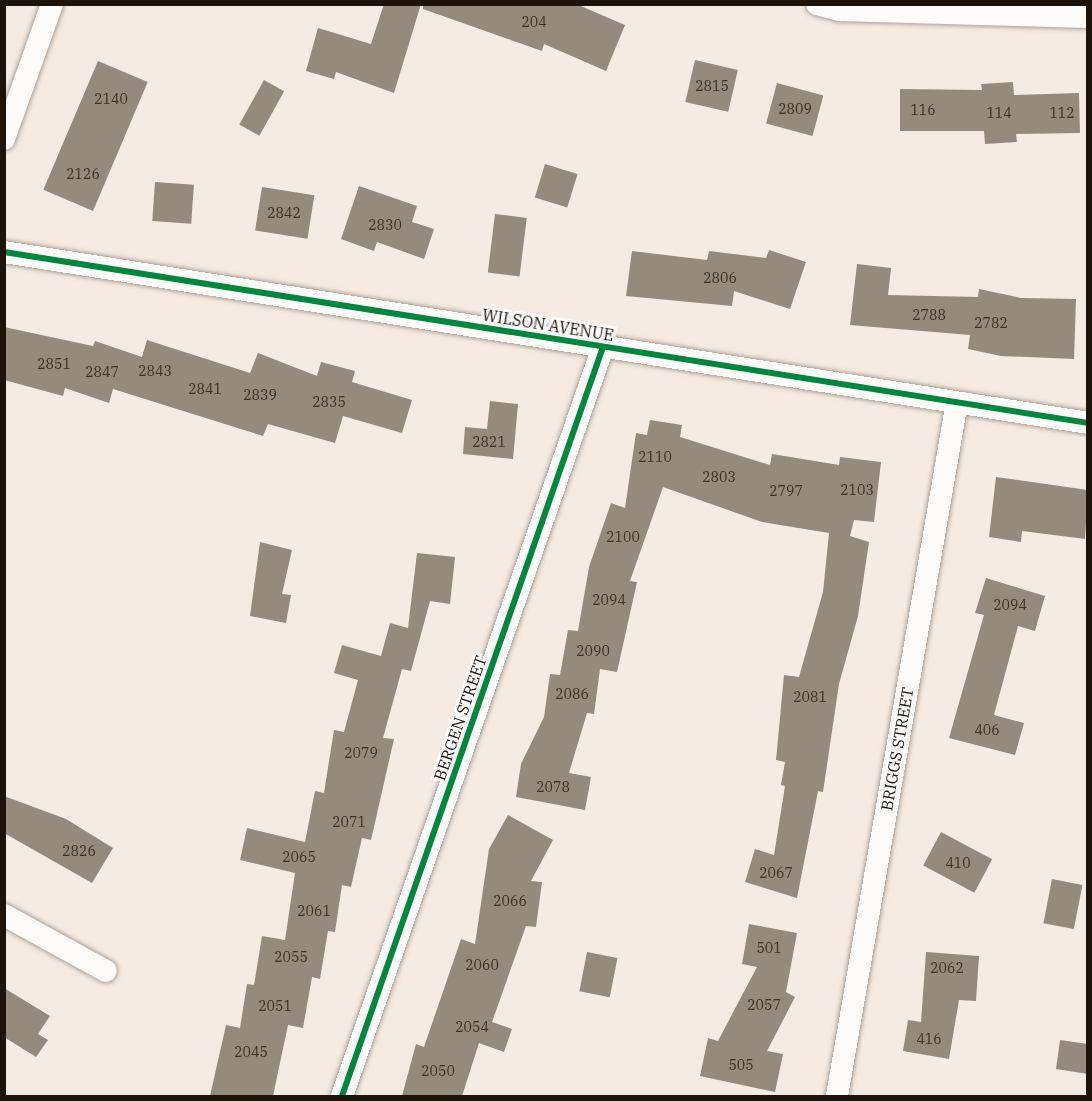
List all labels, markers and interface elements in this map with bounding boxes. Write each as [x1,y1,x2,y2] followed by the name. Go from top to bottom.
[521,14,547,30] house number: 204
[695,78,729,94] house number: 2815
[94,91,128,107] house number: 2140
[778,101,812,117] house number: 2809
[910,102,936,118] house number: 116
[986,105,1012,121] house number: 114
[1049,105,1075,121] house number: 112
[66,166,100,182] house number: 2126
[267,205,301,221] house number: 2842
[368,217,402,233] house number: 2830
[703,270,737,286] house number: 2806
[481,305,615,345] street label: WILSON AVENUE
[912,307,946,323] house number: 2788
[974,315,1008,331] house number: 2782
[37,356,71,372] house number: 2851
[138,363,172,379] house number: 2843
[85,364,119,380] house number: 2847
[188,381,222,397] house number: 2841
[243,387,277,403] house number: 2839
[312,394,346,410] house number: 2835
[472,434,506,450] house number: 2821
[638,449,672,465] house number: 2110
[702,469,736,485] house number: 2803
[840,482,874,498] house number: 2103
[769,483,803,499] house number: 2797
[606,529,640,545] house number: 2100
[592,592,626,608] house number: 2094
[993,597,1027,613] house number: 2094
[576,643,610,659] house number: 2090
[430,653,490,783] street label: BERGEN STREET
[555,686,589,702] house number: 2086
[877,686,917,812] street label: BRIGGS STREET
[793,689,827,705] house number: 2081
[974,722,1000,738] house number: 406
[344,745,378,761] house number: 2079
[536,779,570,795] house number: 2078
[332,814,366,830] house number: 2071
[62,843,96,859] house number: 2826
[282,849,316,865] house number: 2065
[945,855,971,871] house number: 410
[759,865,793,881] house number: 2067
[493,893,527,909] house number: 2066
[297,903,331,919] house number: 2061
[756,940,782,956] house number: 501
[274,949,308,965] house number: 2055
[465,957,499,973] house number: 2060
[930,960,964,976] house number: 2062
[747,997,781,1013] house number: 2057
[258,998,292,1014] house number: 2051
[455,1019,489,1035] house number: 2054
[916,1031,942,1047] house number: 416
[234,1044,268,1060] house number: 2045
[728,1057,754,1073] house number: 505
[421,1063,455,1079] house number: 2050

